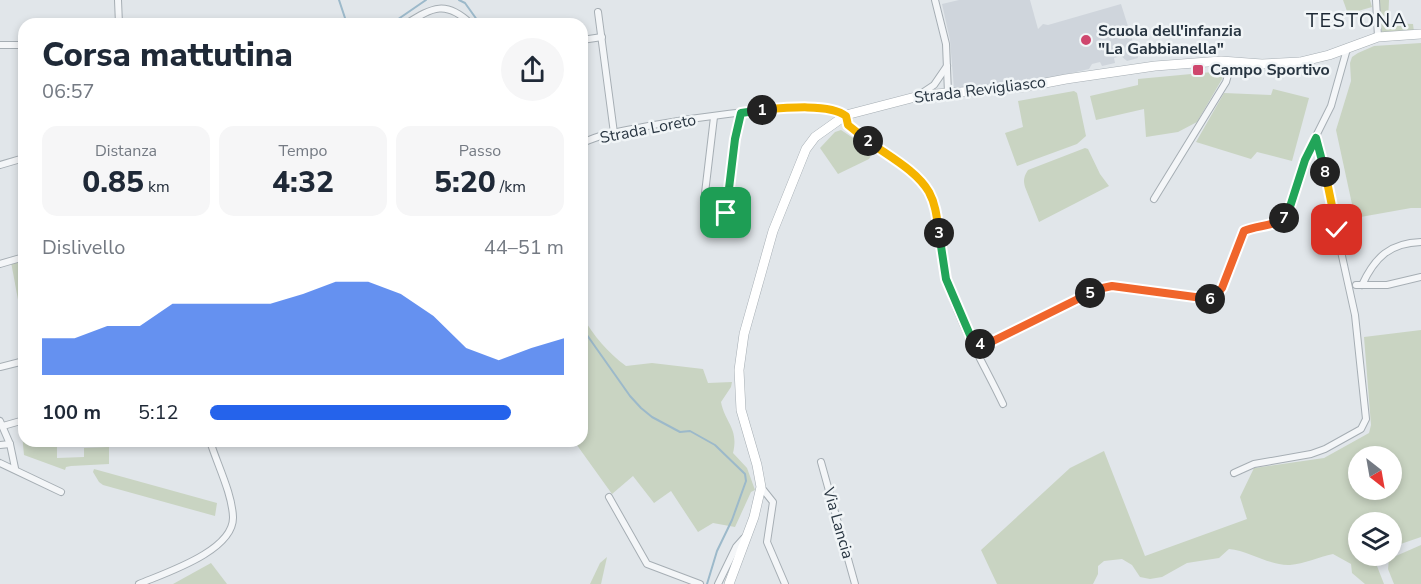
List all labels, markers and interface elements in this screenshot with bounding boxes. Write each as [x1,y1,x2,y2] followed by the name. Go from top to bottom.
[1306,7,1408,34] district label: TESTONA
[1098,20,1242,60] place label: Scuola dell'infanzia "La Gabbianella"
[42,33,293,78] text: Corsa mattutina
[1079,33,1093,47] marker: Scuola dell'infanzia "La Gabbianella"
[501,38,564,101] button: share
[1210,59,1330,81] place label: Campo Sportivo
[1191,63,1205,77] marker: Campo Sportivo
[913,71,1047,109] street label: Strada Revigliasco
[42,78,95,105] text: 06:57
[747,95,777,125] pin: 1
[757,99,767,121] text: 1
[598,109,698,149] street label: Strada Loreto
[853,126,883,156] pin: 2
[863,130,873,152] text: 2
[95,140,157,162] text: Distanza
[279,140,327,162] text: Tempo
[459,140,501,162] text: Passo
[1310,157,1340,187] pin: 8
[1320,161,1330,183] text: 8
[82,162,144,203] text: 0.85
[272,162,334,203] text: 4:32
[434,162,496,203] text: 5:20
[144,176,170,198] text: km
[496,176,526,198] text: /km
[700,187,751,238] pin
[709,196,742,229] icon: arrive
[1269,203,1299,233] pin: 7
[1311,204,1362,255] pin
[1279,207,1289,229] text: 7
[1320,213,1353,246] icon: check
[924,218,954,248] pin: 3
[934,222,944,244] text: 3
[42,234,125,261] text: Dislivello
[484,234,564,261] text: 44–51 m
[1075,278,1105,308] pin: 5
[1085,282,1095,304] text: 5
[1195,284,1225,314] pin: 6
[1205,288,1215,310] text: 6
[965,329,995,359] pin: 4
[975,333,985,355] text: 4
[42,399,101,426] text: 100 m
[138,399,179,426] text: 5:12
[1348,446,1402,500] north arrow
[1348,446,1402,566] map controls
[817,484,859,561] street label: Via Lancia
[1348,512,1402,566] button: layers

